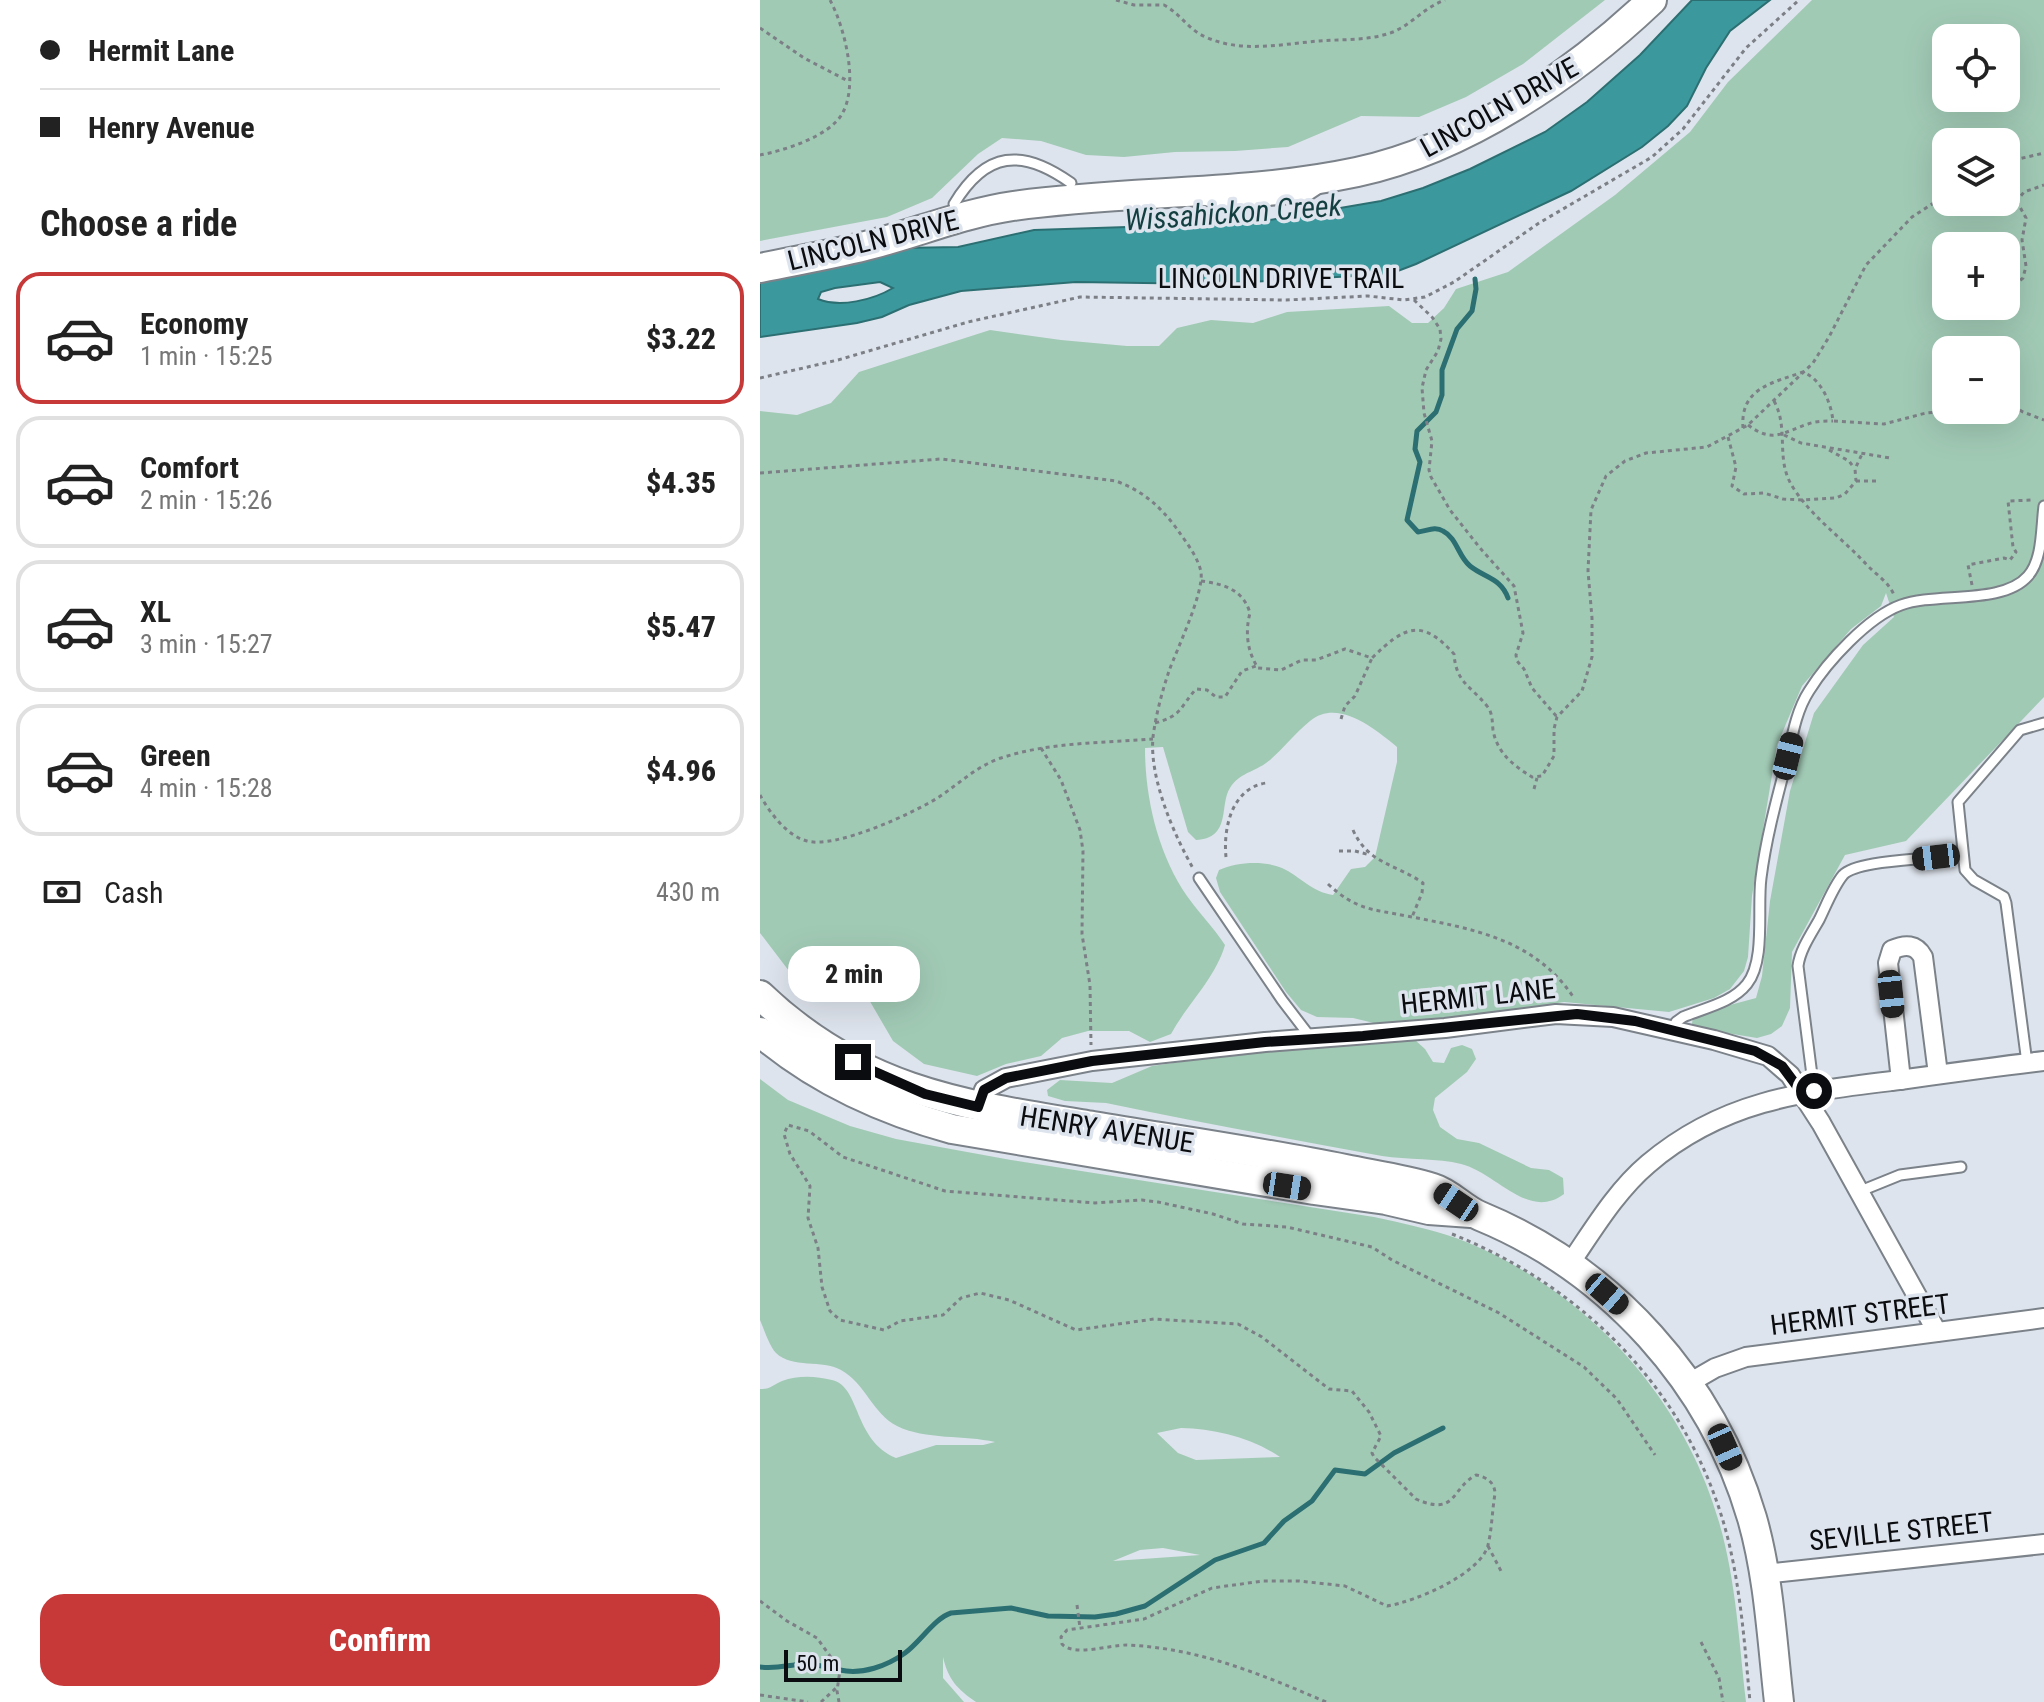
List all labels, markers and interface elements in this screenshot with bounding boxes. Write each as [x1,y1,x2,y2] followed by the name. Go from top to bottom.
[1932,24,2020,424] map controls
[1932,24,2020,112] button: locate
[88,33,234,68] text: Hermit Lane
[1415,51,1584,164] street label: LINCOLN DRIVE
[88,110,255,145] text: Henry Avenue
[1932,128,2020,216] button: layers
[1123,187,1344,238] water label: Wissahickon Creek
[40,203,237,245] text: Choose a ride
[784,203,962,278] street label: LINCOLN DRIVE
[1932,232,2020,320] button: +
[1158,262,1404,295] street label: LINCOLN DRIVE TRAIL
[44,302,116,374] icon: car
[140,306,248,341] text: Economy
[646,321,716,356] text: $3.22
[1932,336,2020,424] button: −
[140,341,273,371] text: 1 min · 15:25
[44,446,116,518] icon: car
[140,450,239,485] text: Comfort
[646,465,716,500] text: $4.35
[140,485,273,515] text: 2 min · 15:26
[44,590,116,662] icon: car
[140,594,171,629] text: XL
[646,609,716,644] text: $5.47
[140,629,273,659] text: 3 min · 15:27
[1771,730,1805,782] car
[44,734,116,806] icon: car
[140,738,211,773] text: Green
[646,753,716,788] text: $4.96
[140,773,273,803] text: 4 min · 15:28
[1911,842,1961,872] car
[40,870,84,914] icon: cash
[104,875,164,910] text: Cash
[656,877,720,907] text: 430 m
[787,946,919,1002] callout: 2 min
[825,959,883,989] text: 2 min
[1877,969,1905,1019] car
[1399,972,1557,1021] street label: HERMIT LANE
[835,1044,871,1080] route end
[1796,1073,1832,1109] route start
[1018,1099,1196,1160] street label: HENRY AVENUE
[1261,1170,1313,1202] car
[1429,1179,1483,1225] car
[1581,1269,1633,1319] car
[1768,1287,1952,1342] street label: HERMIT STREET
[1704,1420,1746,1474] car
[1807,1505,1995,1558] street label: SEVILLE STREET
[40,1594,720,1686] button: Confirm
[784,1646,902,1682] scale bar
[796,1651,839,1676] text: 50 m

